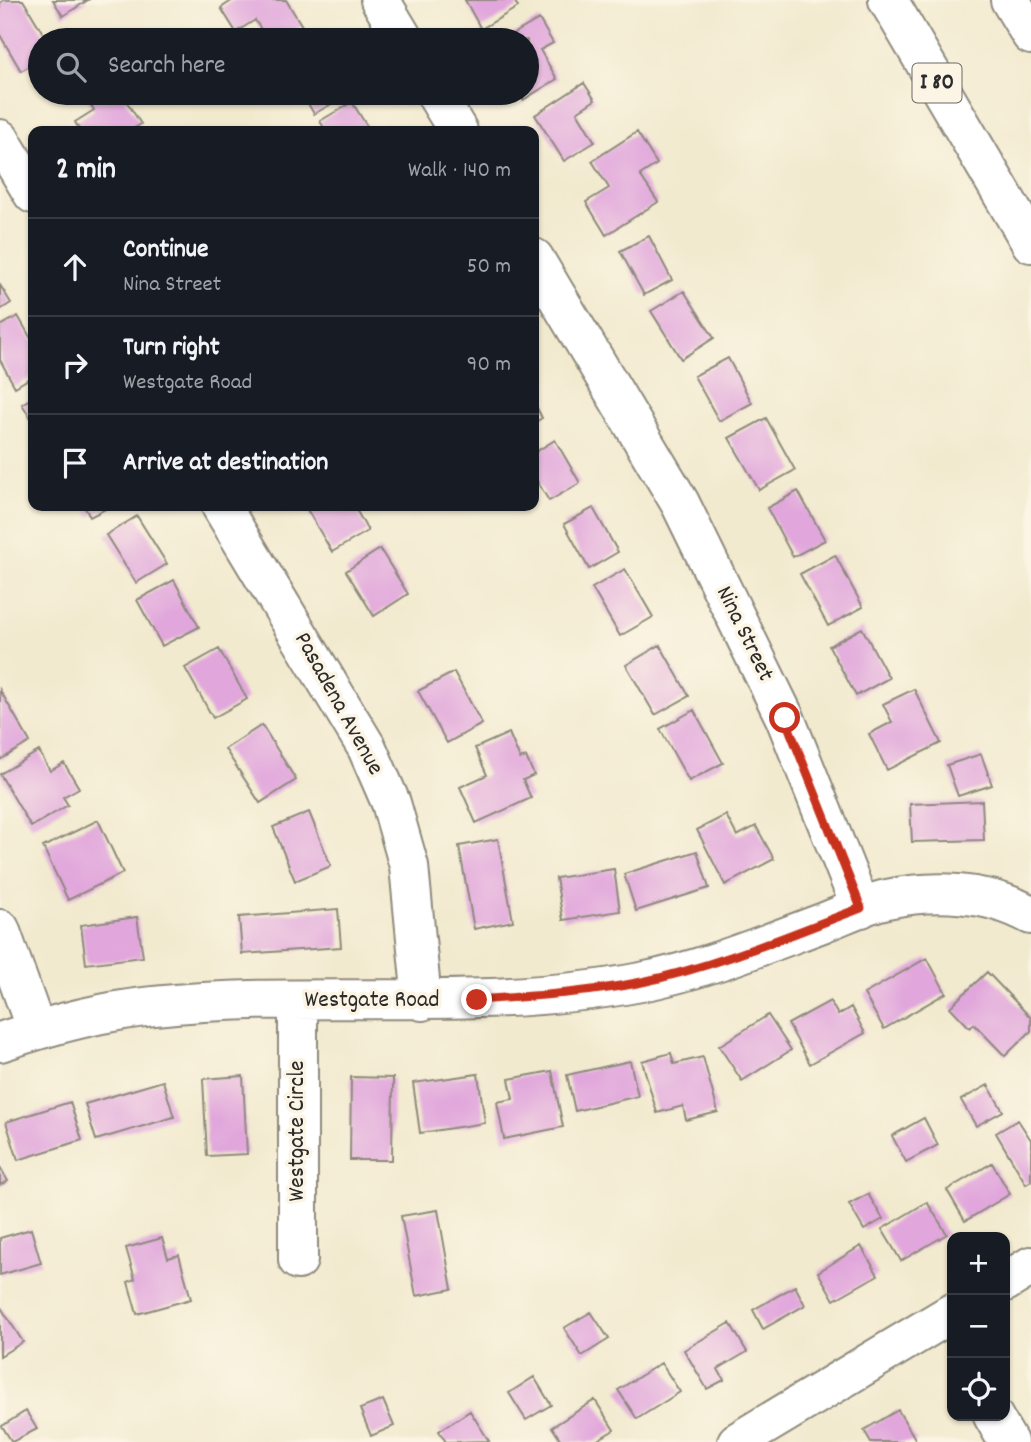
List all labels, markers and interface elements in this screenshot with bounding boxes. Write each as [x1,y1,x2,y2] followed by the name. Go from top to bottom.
[28,28,539,105] search box
[52,48,90,86] icon: search
[108,48,226,85] text: Search here
[912,64,962,102] road number: I 80
[56,150,116,193] text: 2 min
[408,155,511,188] text: Walk · 140 m
[123,232,208,269] text: Continue
[56,248,94,286] icon: ahead
[467,251,511,284] text: 50 m
[123,269,221,302] text: Nina Street
[123,330,220,367] text: Turn right
[56,346,94,384] icon: right
[467,349,511,382] text: 90 m
[123,367,252,400] text: Westgate Road
[56,444,94,482] icon: arrive
[123,445,328,482] text: Arrive at destination
[706,581,782,688] street label: Nina Street
[285,626,391,782] street label: Pasadena Avenue
[769,702,800,733] route start
[305,984,439,1018] street label: Westgate Road
[461,984,492,1015] route end
[281,1060,315,1202] street label: Westgate Circle
[947,1232,1010,1421] map controls
[947,1232,1010,1295] button: +
[947,1295,1010,1358] button: −
[947,1358,1010,1421] button: locate

